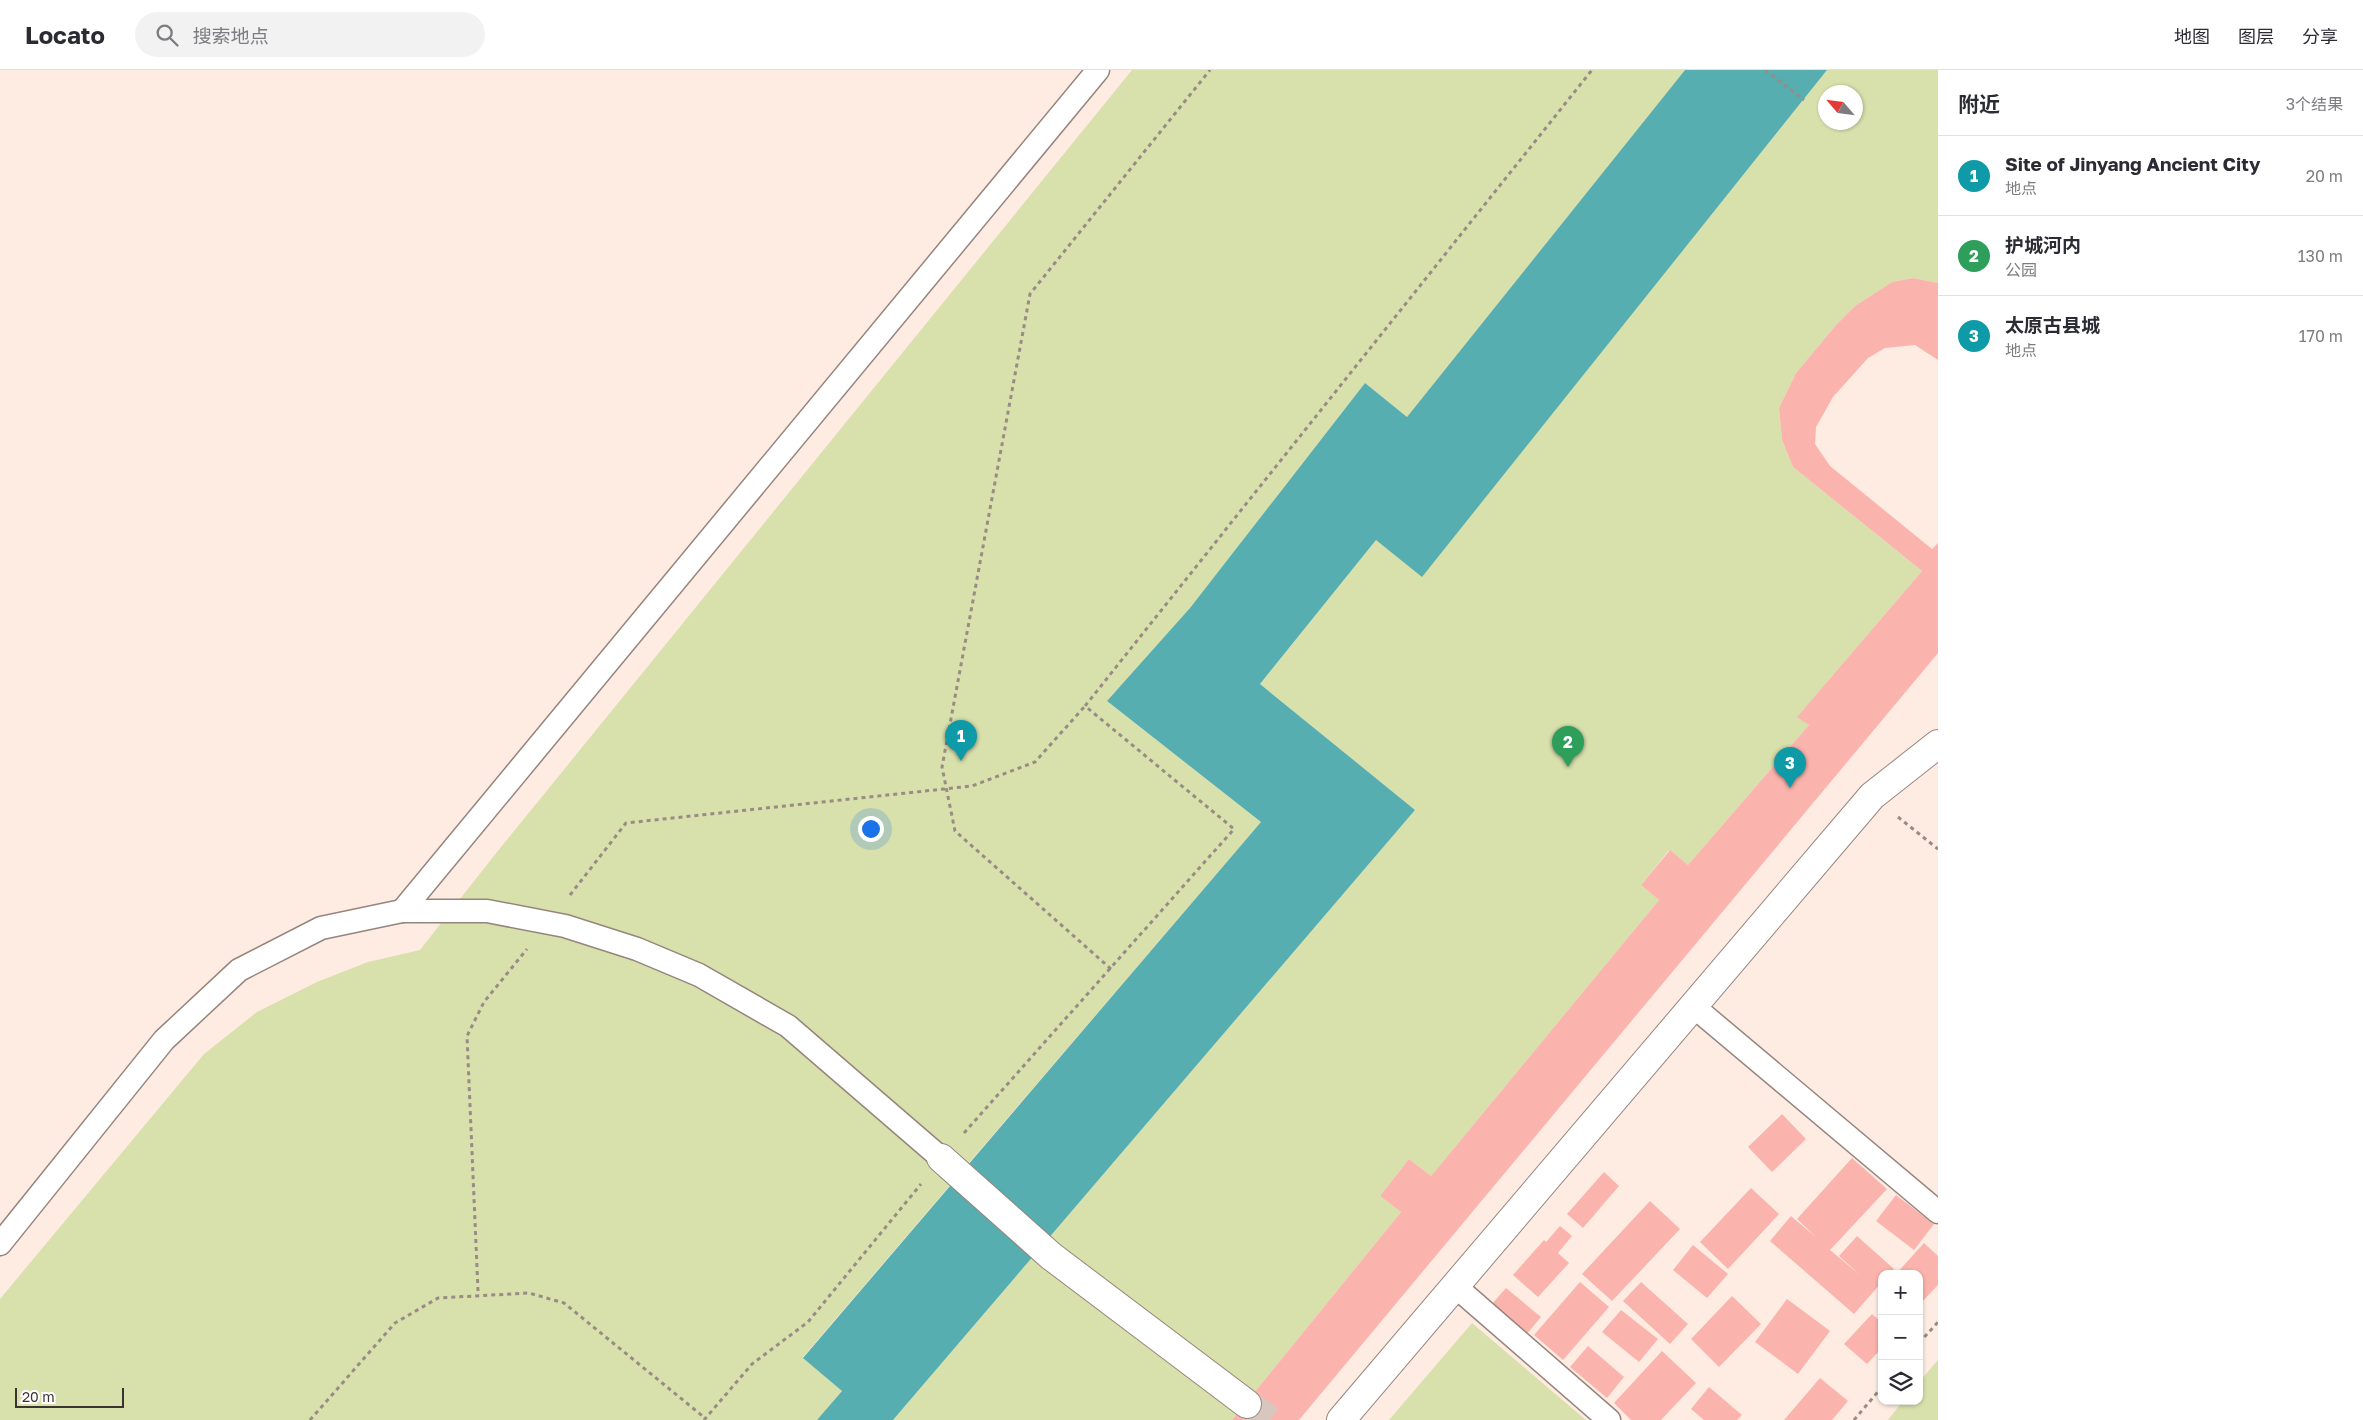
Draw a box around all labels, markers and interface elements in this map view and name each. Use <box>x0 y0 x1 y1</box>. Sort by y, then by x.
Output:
search box <box>135 12 485 57</box>
text: Locato <box>25 20 105 49</box>
icon: search <box>153 21 181 49</box>
text: 搜索地点 <box>193 24 269 47</box>
text: 地图 <box>2174 25 2210 47</box>
text: 图层 <box>2238 25 2274 47</box>
text: 分享 <box>2302 25 2338 47</box>
north arrow <box>1818 85 1863 130</box>
text: 附近 <box>1958 91 2000 117</box>
text: 3个结果 <box>2286 94 2343 114</box>
text: Site of Jinyang Ancient City <box>2005 152 2260 175</box>
text: 1 <box>1970 166 1978 186</box>
text: 20 m <box>2306 166 2343 186</box>
text: 地点 <box>2005 178 2037 198</box>
text: 护城河内 <box>2005 233 2081 256</box>
text: 2 <box>1969 246 1979 266</box>
text: 130 m <box>2298 246 2343 266</box>
text: 公园 <box>2005 260 2037 280</box>
text: 太原古县城 <box>2005 313 2100 336</box>
text: 3 <box>1969 326 1979 346</box>
text: 170 m <box>2299 326 2343 346</box>
text: 地点 <box>2005 340 2037 360</box>
pin: 1 <box>945 720 977 761</box>
pin: 2 <box>1552 726 1584 767</box>
pin: 3 <box>1774 747 1806 788</box>
your location <box>858 816 884 842</box>
map controls <box>1878 1270 1923 1405</box>
button: + <box>1878 1270 1923 1315</box>
button: − <box>1878 1315 1923 1360</box>
button: layers <box>1878 1360 1923 1405</box>
scale bar <box>15 1385 124 1408</box>
text: 20 m <box>22 1388 55 1405</box>

